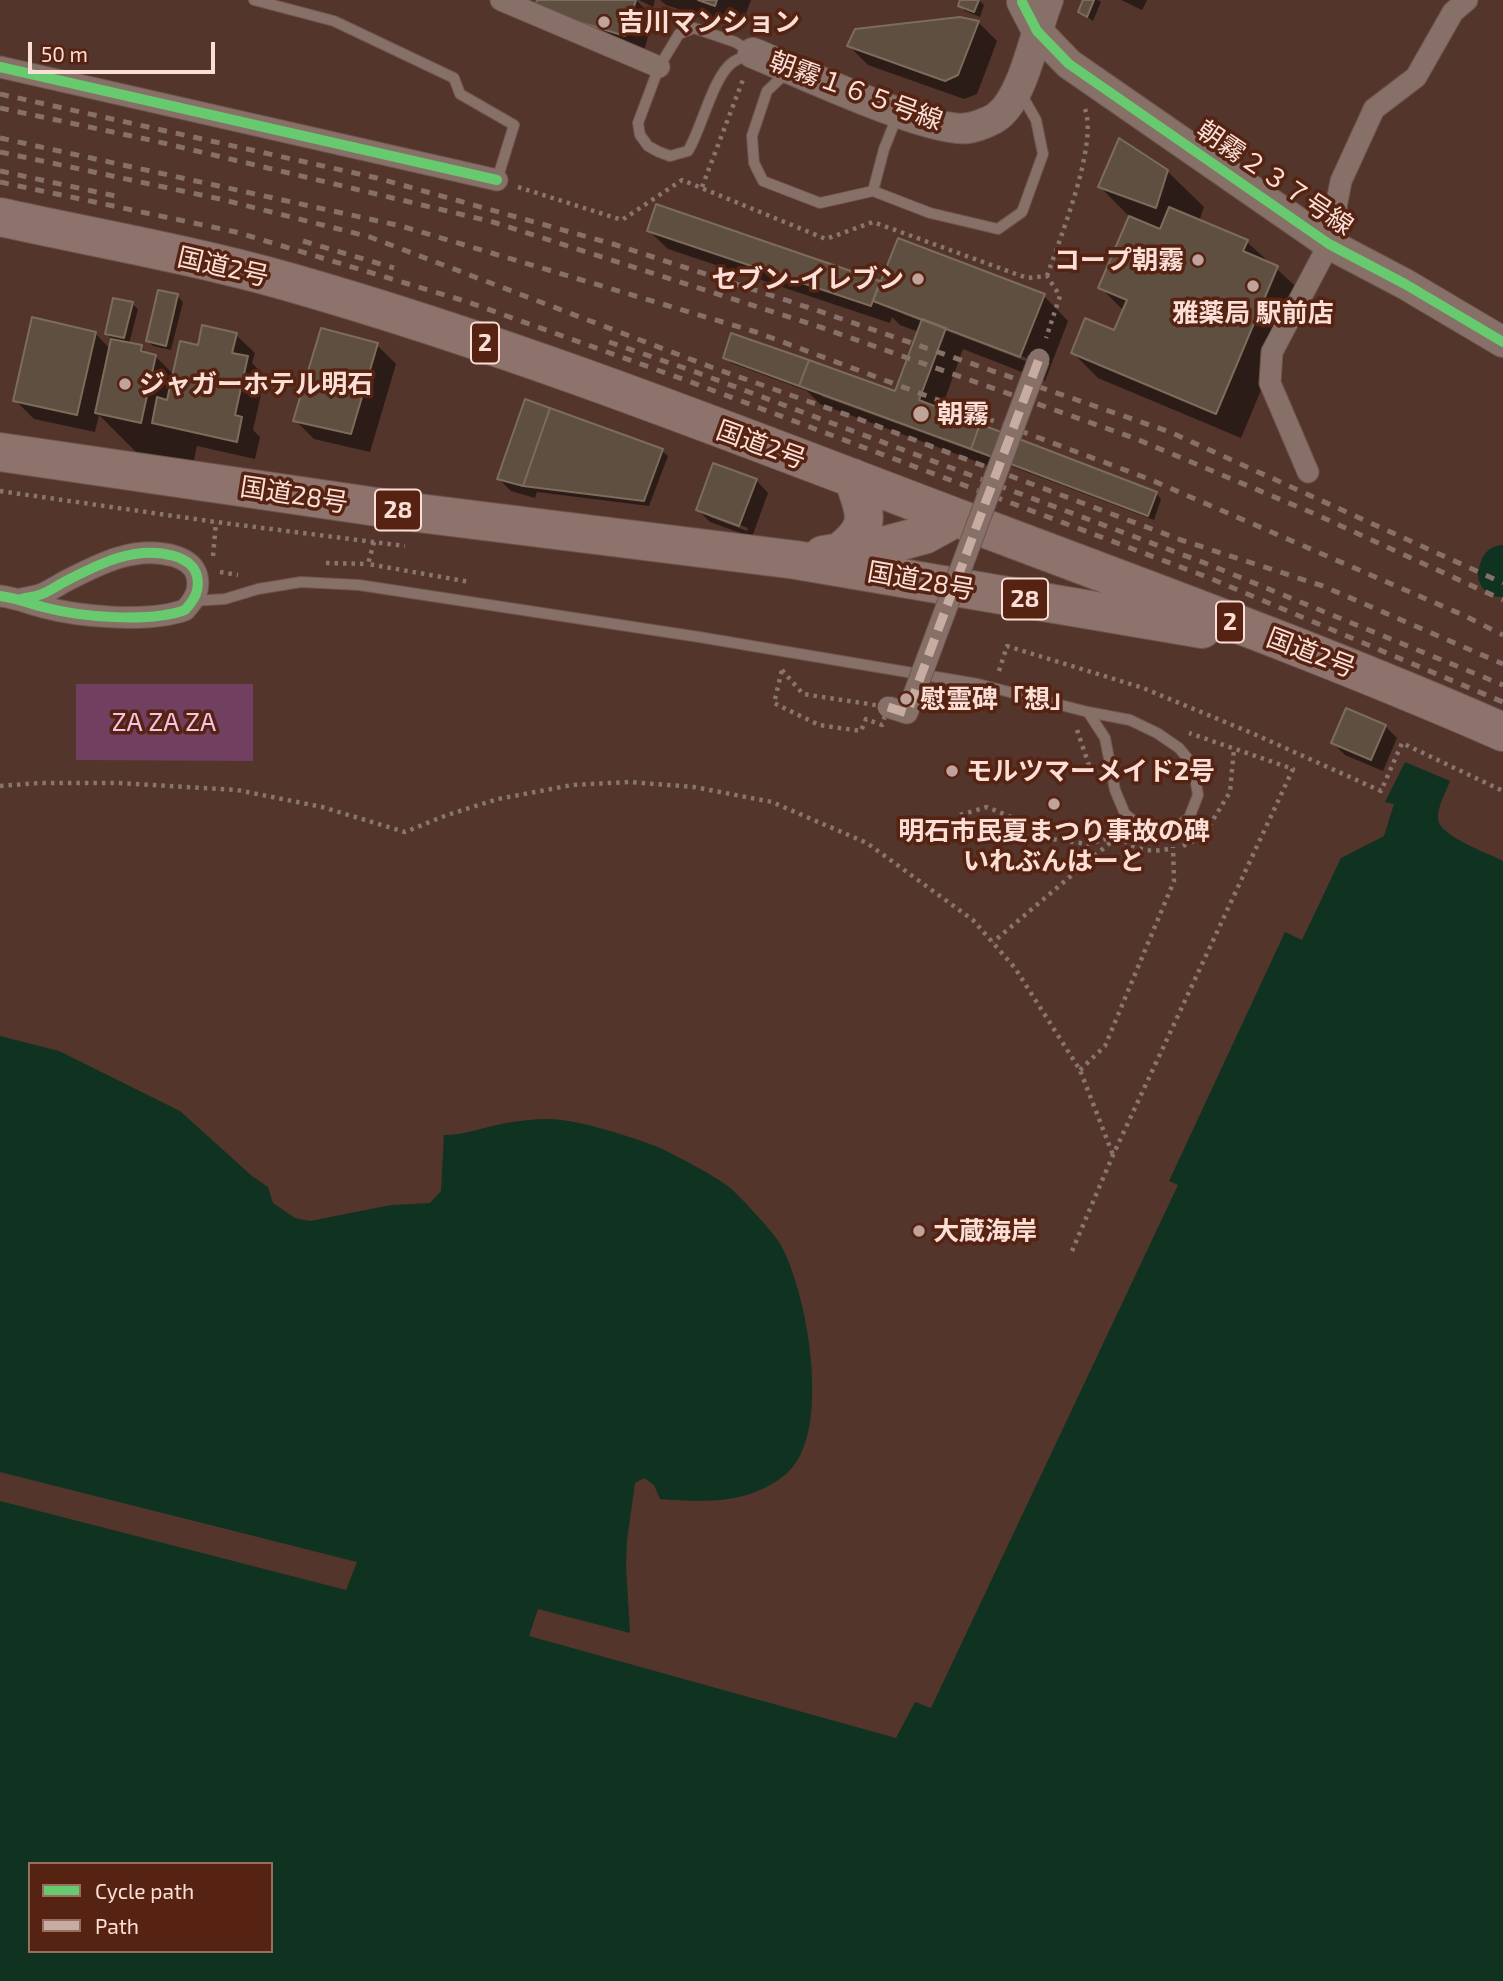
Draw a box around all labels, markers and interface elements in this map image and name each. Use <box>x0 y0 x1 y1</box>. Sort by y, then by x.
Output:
place label: 吉川マンション <box>618 6 800 38</box>
marker: 吉川マンション <box>596 14 612 30</box>
scale bar <box>32 28 219 72</box>
text: 50 m <box>41 41 88 66</box>
street label: 朝霧１６５号線 <box>765 45 947 137</box>
street label: 朝霧２３７号線 <box>1191 114 1359 242</box>
street label: 国道2号 <box>174 241 272 293</box>
place label: コープ朝霧 <box>1054 244 1184 276</box>
marker: コープ朝霧 <box>1190 252 1206 268</box>
place label: セブン-イレブン <box>711 263 904 295</box>
marker: セブン-イレブン <box>910 271 926 287</box>
marker: 雅薬局 駅前店 <box>1245 278 1261 294</box>
place label: 雅薬局 駅前店 <box>1172 297 1334 329</box>
road number: 2 <box>471 322 499 364</box>
place label: ジャガーホテル明石 <box>139 368 373 400</box>
marker: ジャガーホテル明石 <box>117 376 133 392</box>
place label: 朝霧 <box>937 398 989 430</box>
marker: 朝霧 <box>911 404 931 424</box>
street label: 国道2号 <box>712 415 810 475</box>
street label: 国道28号 <box>238 471 350 519</box>
road number: 28 <box>375 490 421 530</box>
street label: 国道28号 <box>865 556 977 606</box>
road number: 28 <box>1002 578 1048 620</box>
road number: 2 <box>1216 602 1244 642</box>
street label: 国道2号 <box>1262 622 1360 684</box>
place label: 慰霊碑「想」 <box>920 683 1076 715</box>
marker: 慰霊碑「想」 <box>898 691 914 707</box>
park label: ZA ZA ZA <box>112 706 216 738</box>
place label: モルツマーメイド2号 <box>966 755 1215 787</box>
marker: モルツマーメイド2号 <box>944 763 960 779</box>
marker: 明石市民夏まつり事故の碑 いれぶんはーと <box>1046 796 1062 812</box>
place label: 明石市民夏まつり事故の碑 いれぶんはーと <box>898 815 1210 876</box>
place label: 大蔵海岸 <box>933 1215 1037 1247</box>
marker: 大蔵海岸 <box>911 1223 927 1239</box>
legend <box>28 1862 273 1953</box>
text: Cycle path <box>95 1878 194 1903</box>
text: Path <box>95 1913 139 1938</box>

